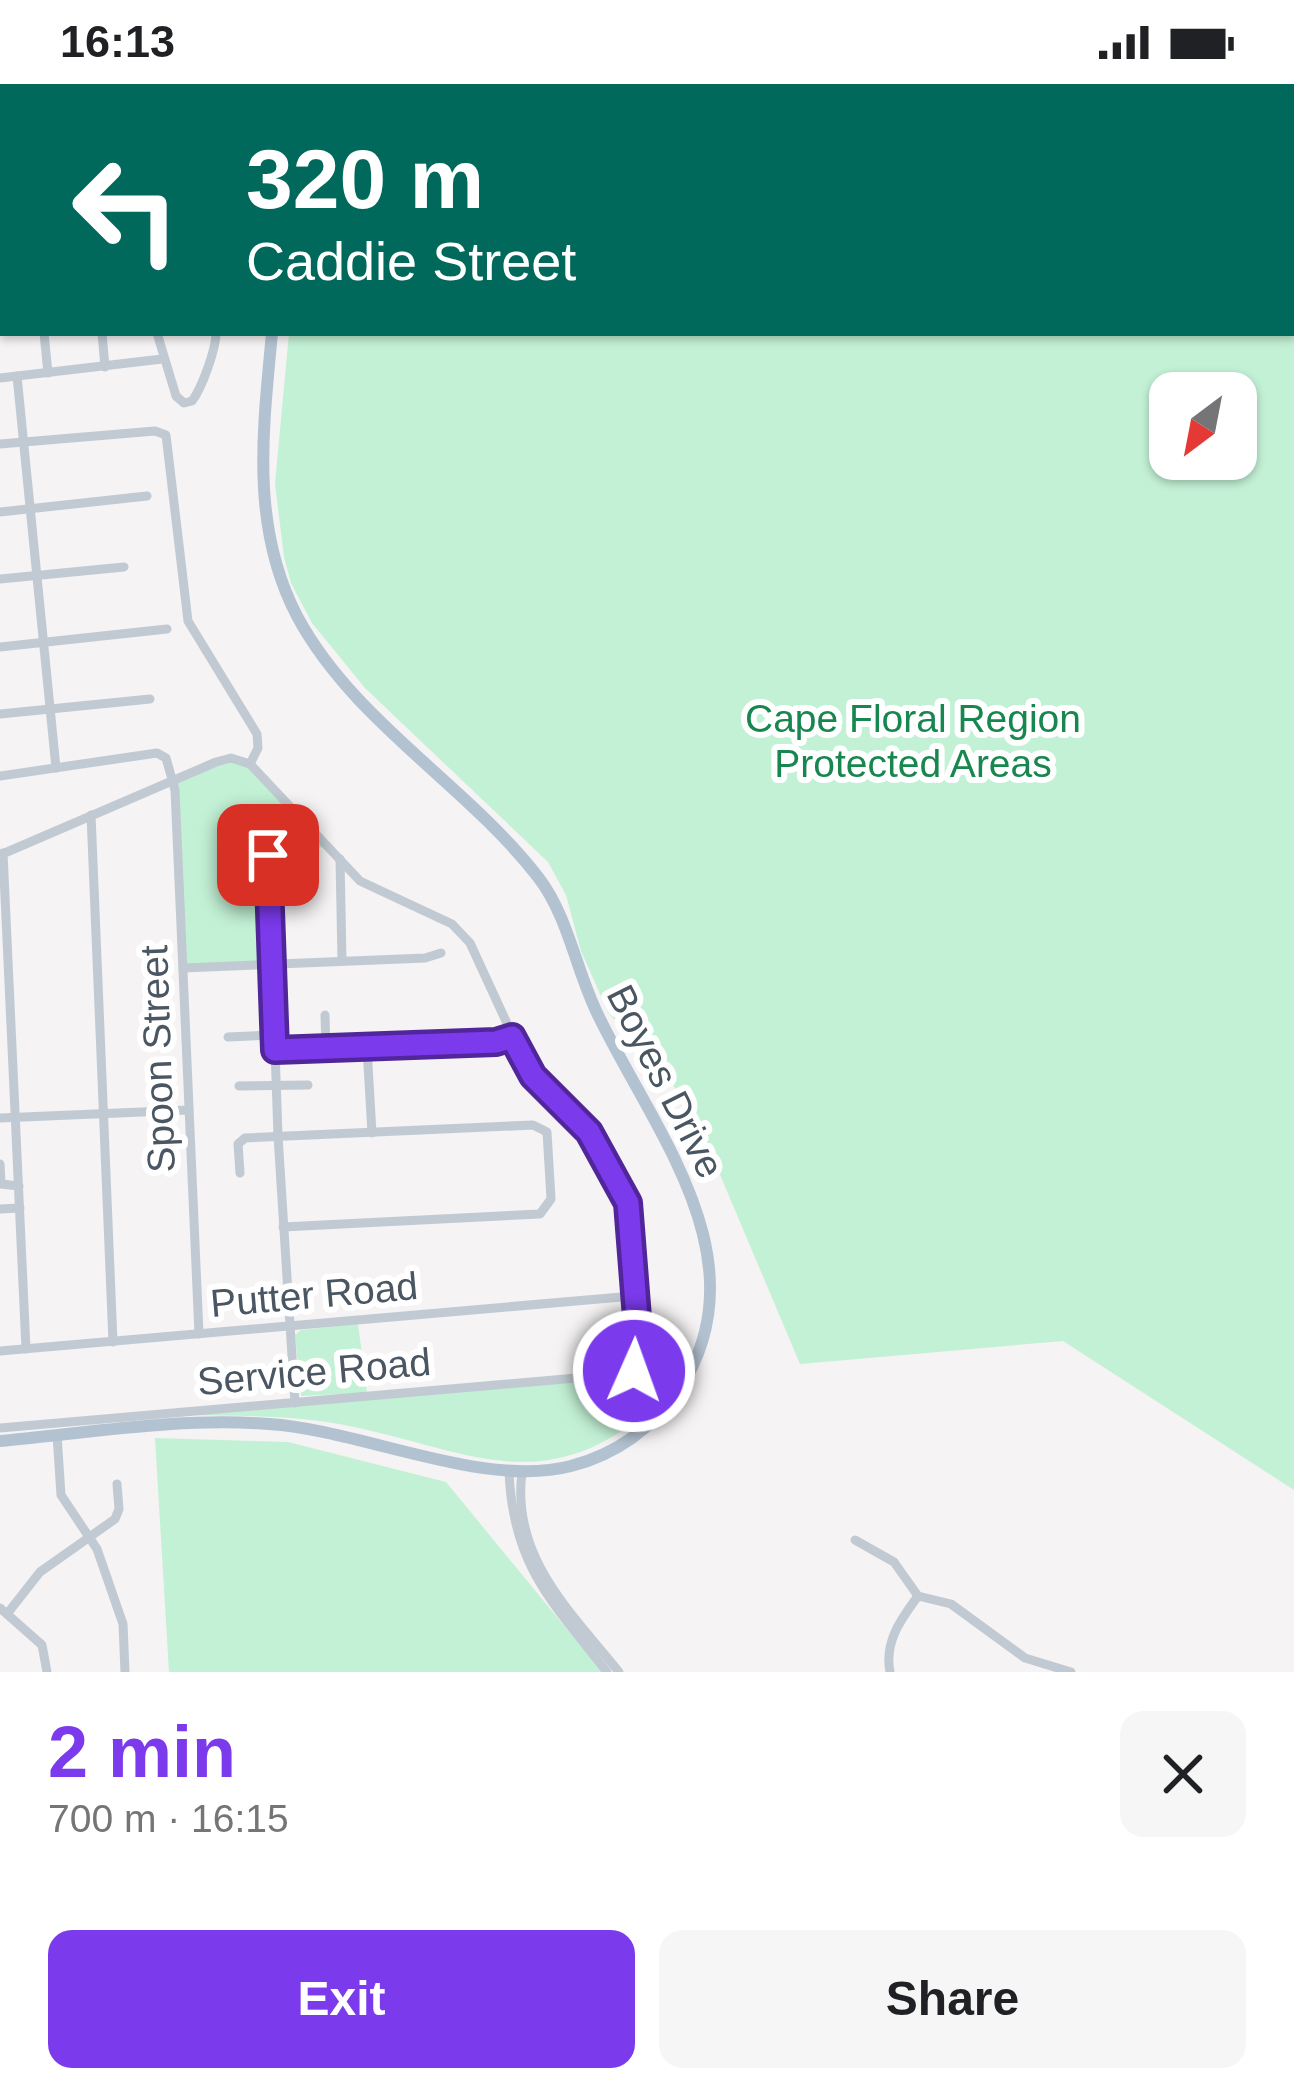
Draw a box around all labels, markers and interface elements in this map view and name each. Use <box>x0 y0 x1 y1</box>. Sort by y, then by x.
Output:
text: 16:13 <box>60 16 175 67</box>
icon: left <box>48 132 204 288</box>
text: 320 m <box>246 132 484 226</box>
text: Caddie Street <box>246 231 576 291</box>
north arrow <box>1149 372 1257 480</box>
map controls <box>1149 372 1257 480</box>
park label: Cape Floral Region Protected Areas <box>745 697 1081 785</box>
pin <box>217 804 319 906</box>
icon: arrive <box>235 822 301 888</box>
street label: Spoon Street <box>132 944 183 1173</box>
street label: Boyes Drive <box>599 978 732 1185</box>
street label: Putter Road <box>209 1264 420 1325</box>
position arrow <box>571 1308 697 1434</box>
street label: Service Road <box>196 1340 433 1403</box>
button: close <box>1120 1711 1246 1837</box>
text: 2 min <box>48 1712 236 1792</box>
text: 700 m · 16:15 <box>48 1797 289 1840</box>
button: Exit <box>48 1930 635 2068</box>
button: Share <box>659 1930 1246 2068</box>

